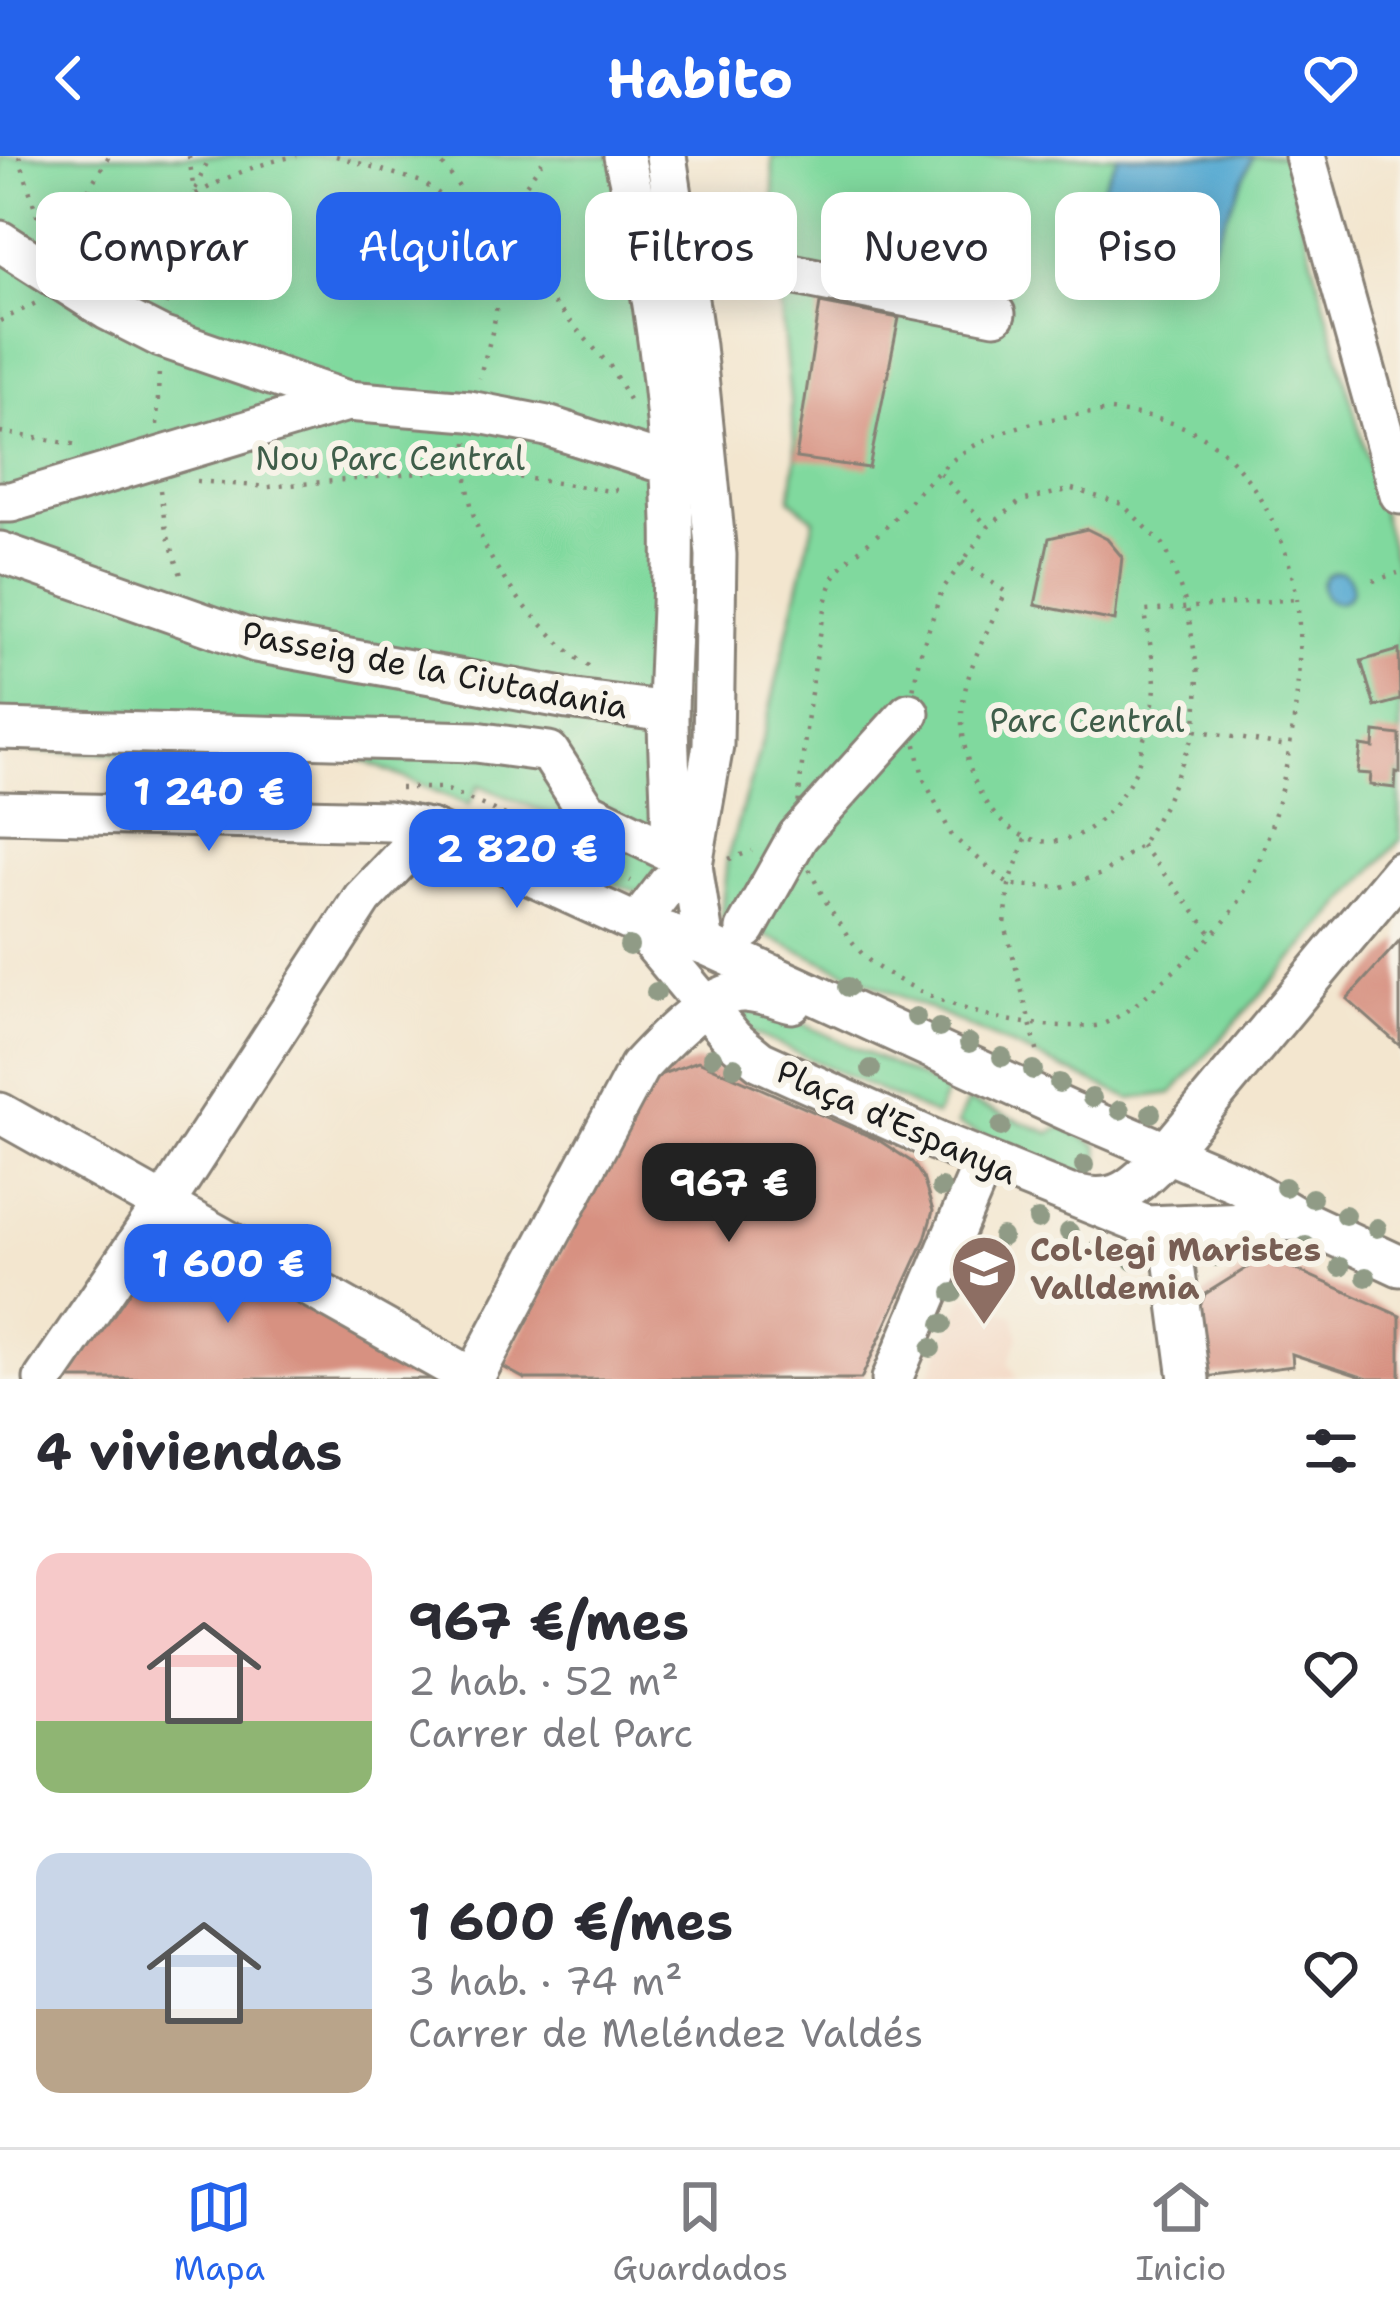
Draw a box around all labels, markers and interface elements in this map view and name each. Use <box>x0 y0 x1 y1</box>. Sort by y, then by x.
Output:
text: Habito <box>607 42 793 114</box>
icon: back <box>36 45 102 111</box>
icon: heart <box>1298 45 1364 111</box>
chip: Comprar <box>36 192 292 300</box>
chip: Alquilar <box>316 192 561 300</box>
chip: Filtros <box>585 192 797 300</box>
chip: Nuevo <box>821 192 1031 300</box>
chip: Piso <box>1055 192 1220 300</box>
park label: Nou Parc Central <box>255 436 525 481</box>
street label: Passeig de la Ciutadania <box>238 610 632 730</box>
park label: Parc Central <box>990 698 1184 743</box>
pin: 1 240 € <box>98 752 320 854</box>
text: 1 240 € <box>133 765 285 817</box>
pin: 2 820 € <box>406 809 628 911</box>
text: 2 820 € <box>436 822 598 874</box>
street label: Plaça d'Espanya <box>770 1049 1024 1195</box>
pin: 967 € <box>645 1143 813 1245</box>
text: 967 € <box>669 1156 789 1208</box>
pin: 1 600 € <box>117 1224 339 1326</box>
place label: Col·legi Maristes Valldemia <box>1030 1227 1321 1310</box>
school or university icon: Col·legi Maristes Valldemia <box>949 1233 1019 1327</box>
text: 1 600 € <box>151 1237 305 1289</box>
text: 4 viviendas <box>36 1417 342 1485</box>
icon: filters <box>1298 1418 1364 1484</box>
text: 967 €/mes <box>408 1587 689 1655</box>
icon: home <box>132 1601 276 1745</box>
icon: heart <box>1298 1640 1364 1706</box>
text: 2 hab. · 52 m² <box>408 1655 679 1707</box>
text: Carrer del Parc <box>408 1707 693 1759</box>
text: 1 600 €/mes <box>408 1887 733 1955</box>
icon: home <box>132 1901 276 2045</box>
icon: heart <box>1298 1940 1364 2006</box>
text: 3 hab. · 74 m² <box>408 1955 683 2007</box>
text: Carrer de Meléndez Valdés <box>408 2007 923 2059</box>
tab: Mapa <box>174 2174 265 2291</box>
tab: Guardados <box>613 2174 788 2291</box>
tab: Inicio <box>1136 2174 1226 2291</box>

